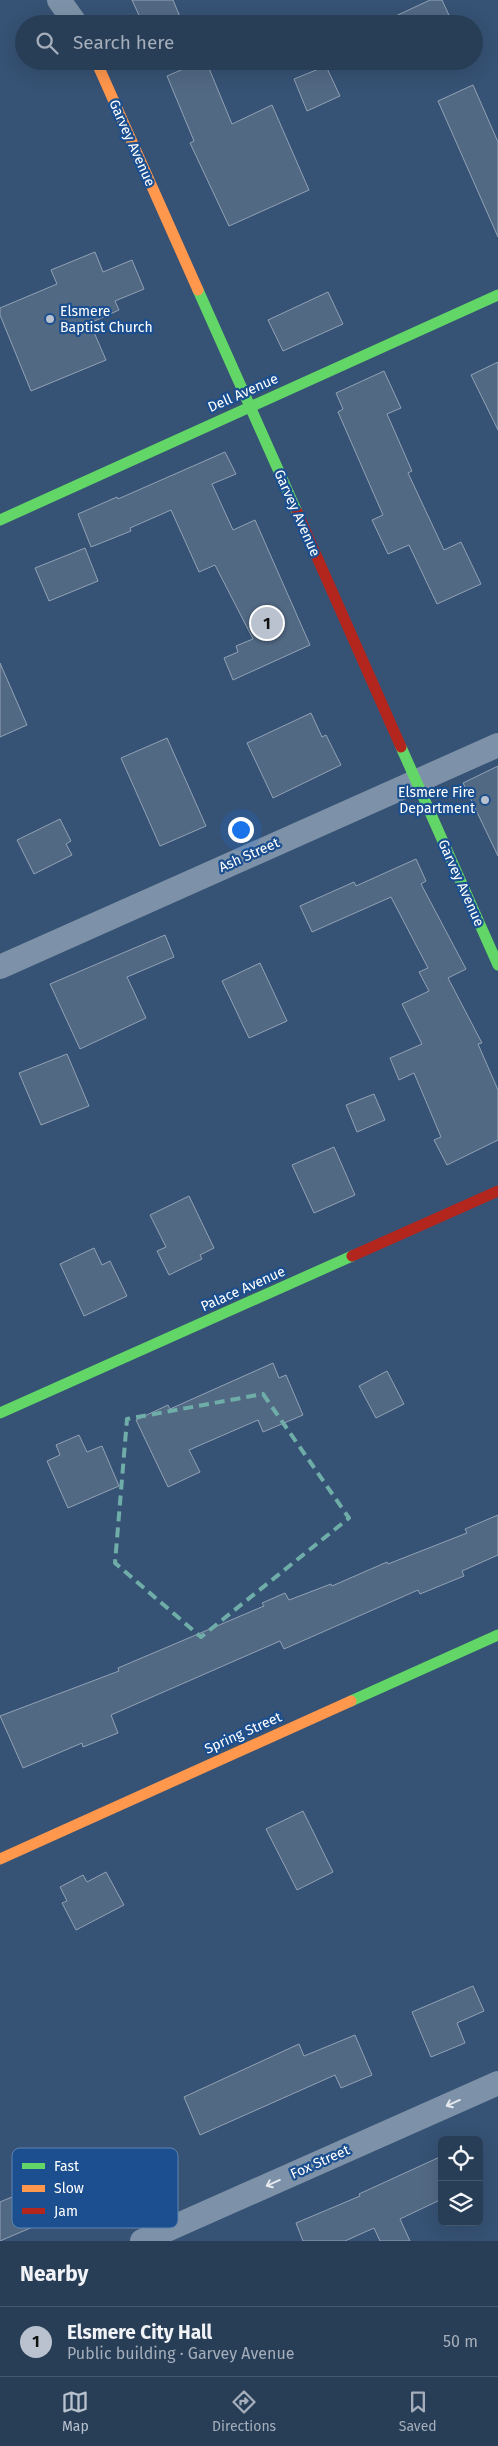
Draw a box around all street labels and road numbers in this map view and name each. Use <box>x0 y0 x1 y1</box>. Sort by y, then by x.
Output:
street label: Garvey Avenue <box>105 97 159 189</box>
street label: Dell Avenue <box>205 370 281 416</box>
street label: Garvey Avenue <box>270 467 324 559</box>
street label: Ash Street <box>216 834 283 876</box>
street label: Garvey Avenue <box>434 837 488 929</box>
street label: Palace Avenue <box>198 1263 288 1315</box>
street label: Spring Street <box>202 1708 285 1758</box>
street label: Fox Street <box>288 2141 353 2183</box>

